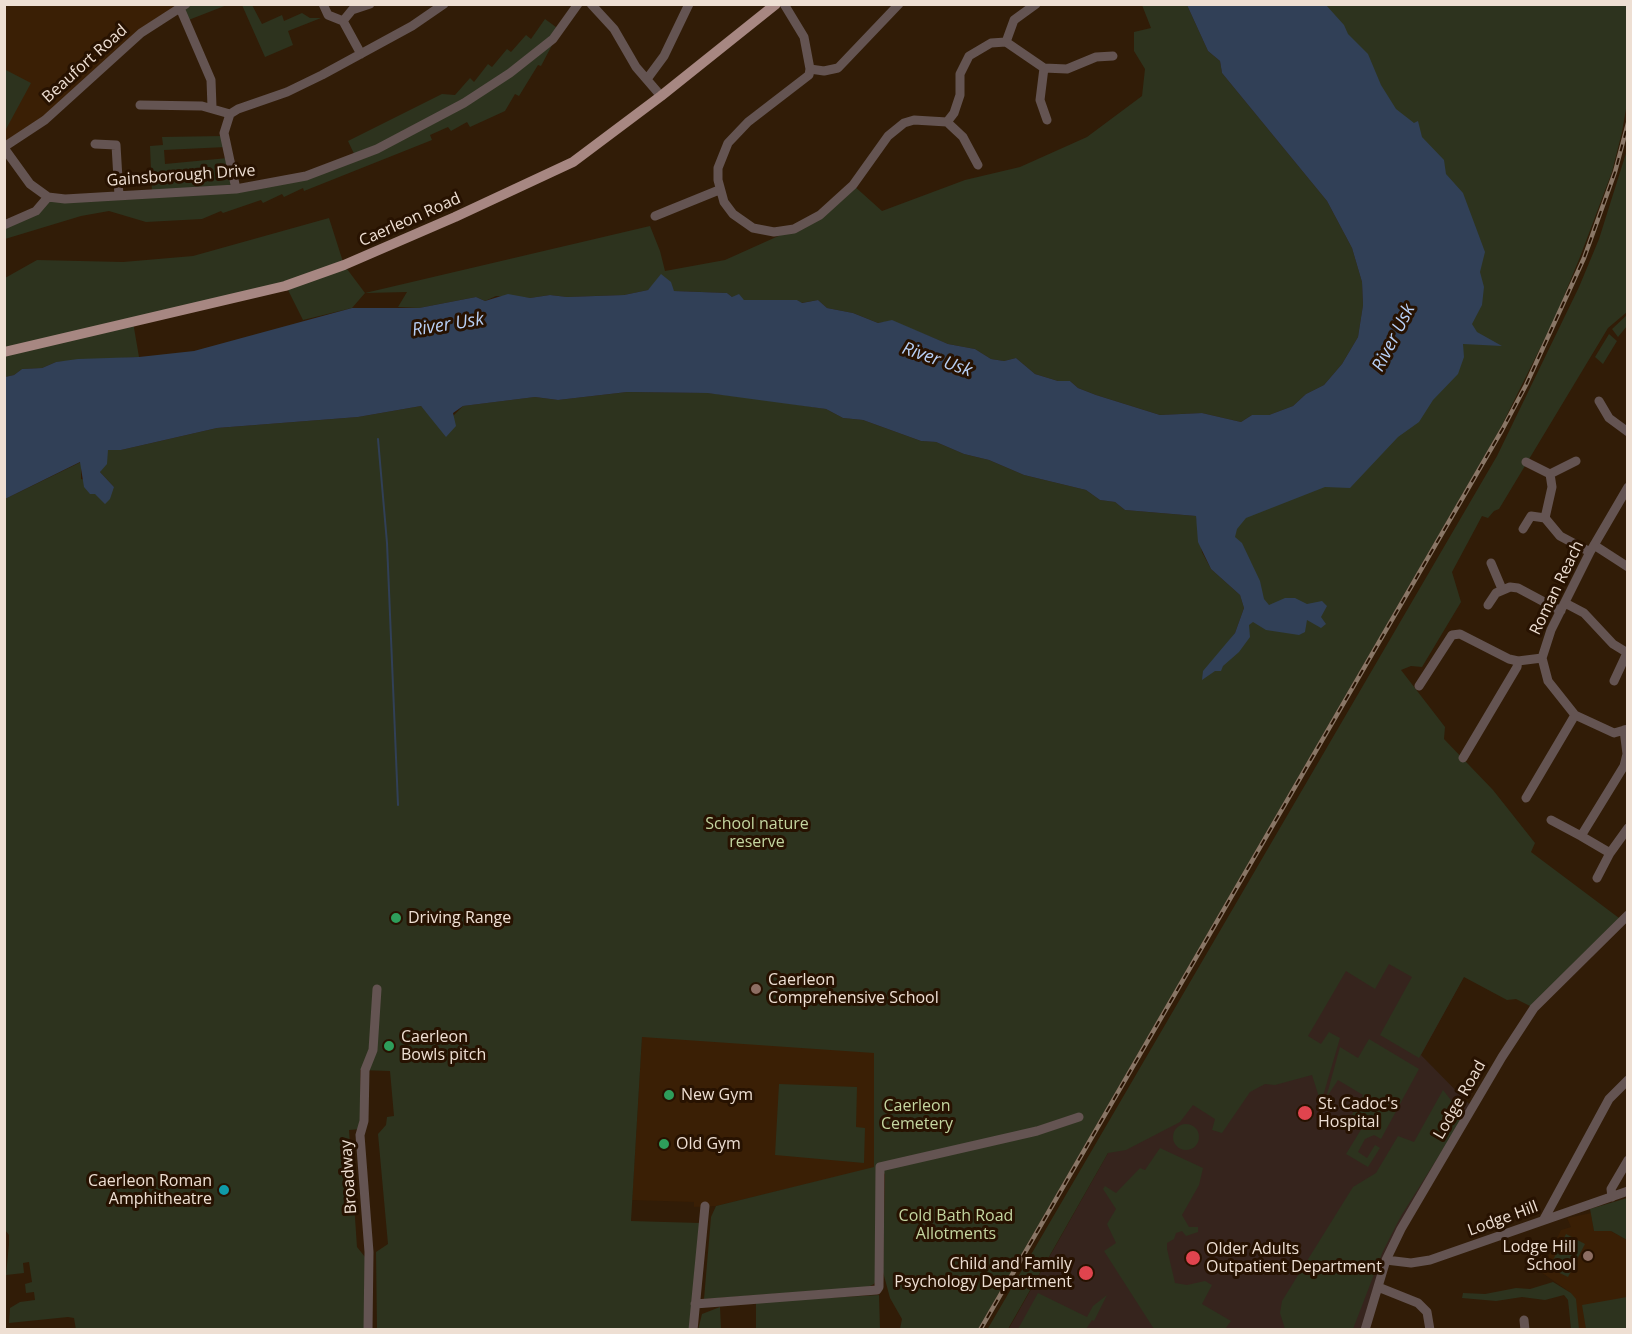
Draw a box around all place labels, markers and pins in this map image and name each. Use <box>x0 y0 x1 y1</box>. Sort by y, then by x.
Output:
place label: Driving Range <box>408 908 511 928</box>
marker: Driving Range <box>389 911 403 925</box>
place label: Caerleon Comprehensive School <box>768 970 939 1008</box>
marker: Caerleon Comprehensive School <box>749 982 763 996</box>
place label: Caerleon Bowls pitch <box>401 1027 486 1065</box>
marker: Caerleon Bowls pitch <box>382 1039 396 1053</box>
place label: New Gym <box>681 1085 753 1105</box>
marker: New Gym <box>662 1088 676 1102</box>
place label: St. Cadoc's Hospital <box>1318 1094 1398 1132</box>
marker: St. Cadoc's Hospital <box>1296 1104 1314 1122</box>
place label: Old Gym <box>676 1134 741 1154</box>
marker: Old Gym <box>657 1137 671 1151</box>
place label: Caerleon Roman Amphitheatre <box>88 1171 212 1209</box>
marker: Caerleon Roman Amphitheatre <box>217 1183 231 1197</box>
place label: Lodge Hill School <box>1502 1237 1576 1275</box>
place label: Older Adults Outpatient Department <box>1206 1239 1382 1277</box>
marker: Older Adults Outpatient Department <box>1184 1249 1202 1267</box>
marker: Lodge Hill School <box>1581 1249 1595 1263</box>
place label: Child and Family Psychology Department <box>894 1254 1072 1292</box>
marker: Child and Family Psychology Department <box>1077 1264 1095 1282</box>

